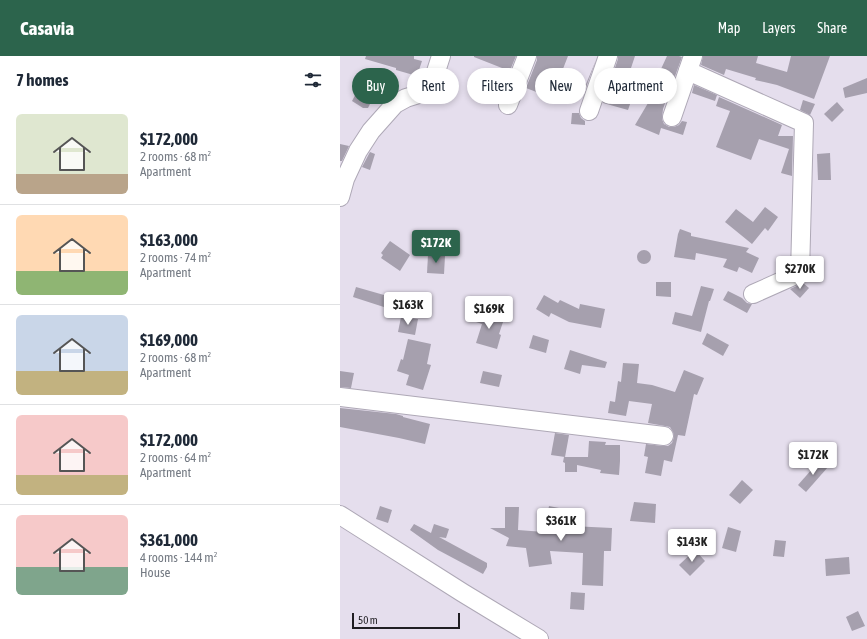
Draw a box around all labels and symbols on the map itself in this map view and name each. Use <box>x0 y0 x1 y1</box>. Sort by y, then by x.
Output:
pin: $172K <box>408 230 464 264</box>
pin: $270K <box>772 256 828 290</box>
pin: $163K <box>380 292 436 326</box>
pin: $169K <box>461 296 517 330</box>
pin: $172K <box>785 442 841 476</box>
pin: $361K <box>533 508 589 542</box>
pin: $143K <box>664 529 720 563</box>
scale bar <box>352 611 460 630</box>

